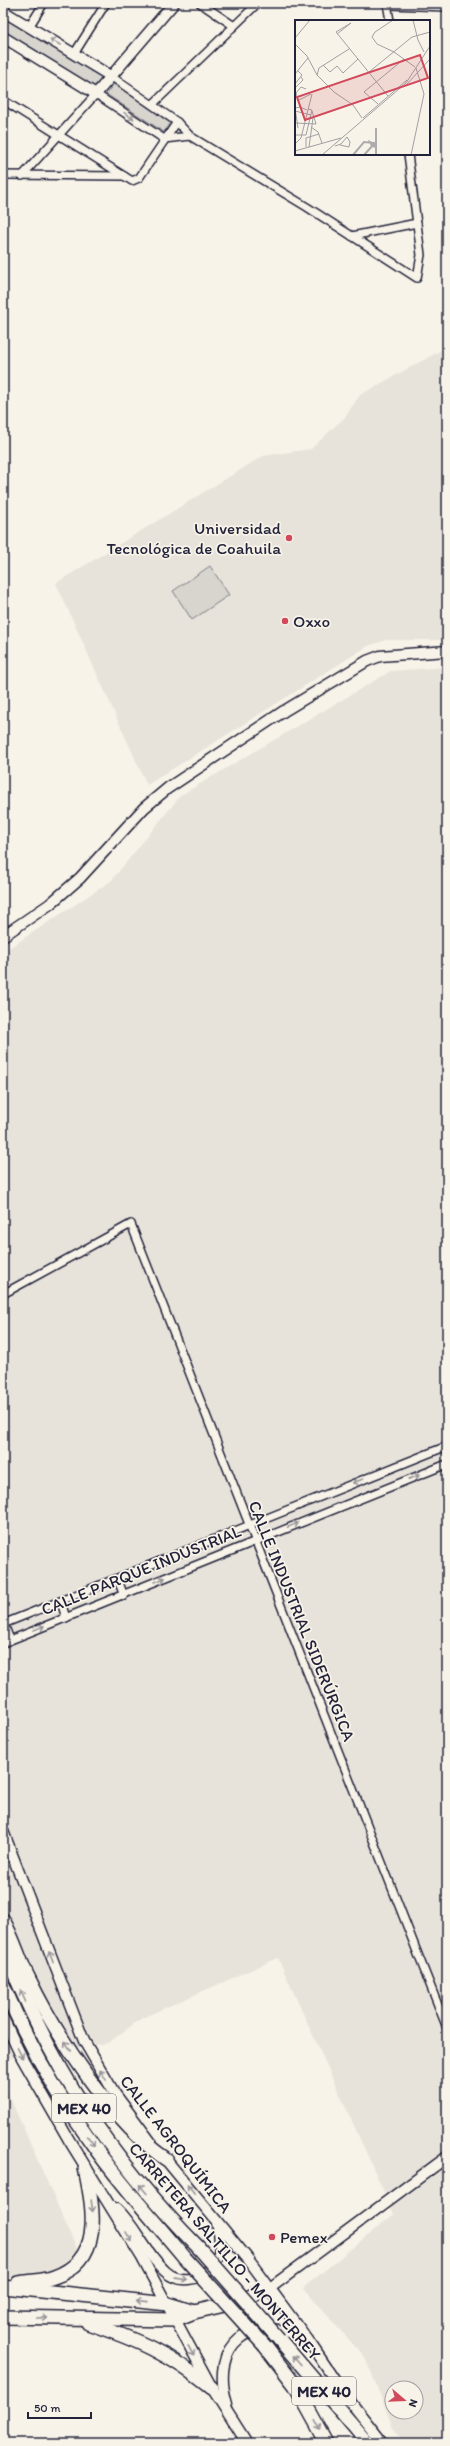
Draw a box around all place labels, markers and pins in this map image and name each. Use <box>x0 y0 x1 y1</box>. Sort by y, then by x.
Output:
place label: Universidad Tecnológica de Coahuila <box>106 518 282 558</box>
marker: Universidad Tecnológica de Coahuila <box>284 533 294 543</box>
place label: Oxxo <box>293 611 330 631</box>
marker: Oxxo <box>280 616 290 626</box>
place label: Pemex <box>280 2227 328 2247</box>
marker: Pemex <box>267 2232 277 2242</box>

